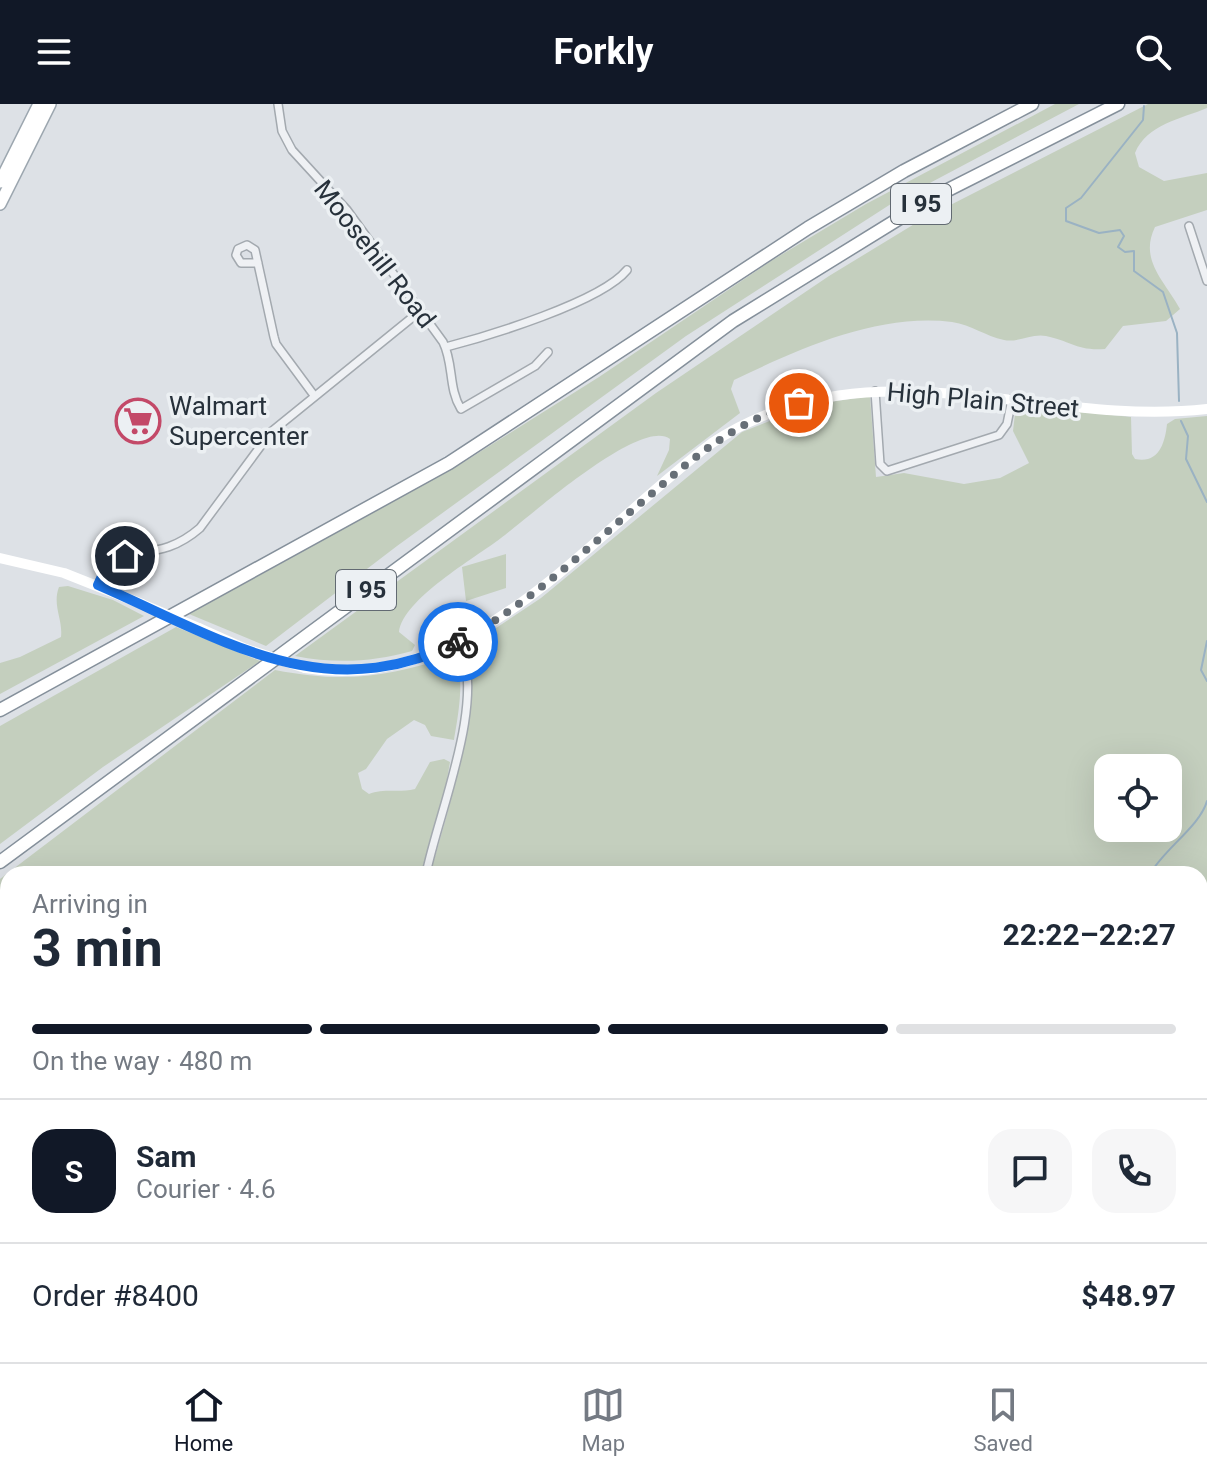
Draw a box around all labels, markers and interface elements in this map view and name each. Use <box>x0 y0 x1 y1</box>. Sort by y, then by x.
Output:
icon: menu <box>32 30 76 74</box>
icon: search <box>1131 30 1175 74</box>
text: Forkly <box>554 31 653 73</box>
street label: Moosehill Road <box>308 174 442 334</box>
road number: I 95 <box>891 184 951 224</box>
pin <box>765 369 833 437</box>
street label: High Plain Street <box>886 377 1080 423</box>
icon: bag <box>777 381 821 425</box>
place label: Walmart Supercenter <box>169 391 309 451</box>
supermarket icon: Walmart Supercenter <box>114 397 162 445</box>
pin <box>91 522 159 590</box>
icon: home <box>103 534 147 578</box>
road number: I 95 <box>336 570 396 610</box>
courier <box>418 602 498 682</box>
icon: bike <box>436 620 480 664</box>
map controls <box>1094 754 1182 842</box>
button: locate <box>1094 754 1182 842</box>
text: Arriving in <box>32 889 148 919</box>
text: 22:22–22:27 <box>1002 917 1176 952</box>
text: 3 min <box>32 918 163 979</box>
text: On the way · 480 m <box>32 1046 252 1076</box>
button: chat <box>988 1129 1072 1213</box>
button: phone <box>1092 1129 1176 1213</box>
text: Sam <box>136 1139 197 1174</box>
text: S <box>65 1154 83 1189</box>
text: Courier · 4.6 <box>136 1174 276 1204</box>
text: Order #8400 <box>32 1278 199 1313</box>
text: $48.97 <box>1081 1278 1176 1313</box>
tab: Home <box>174 1383 233 1456</box>
tab: Map <box>581 1383 625 1456</box>
tab: Saved <box>973 1383 1033 1456</box>

